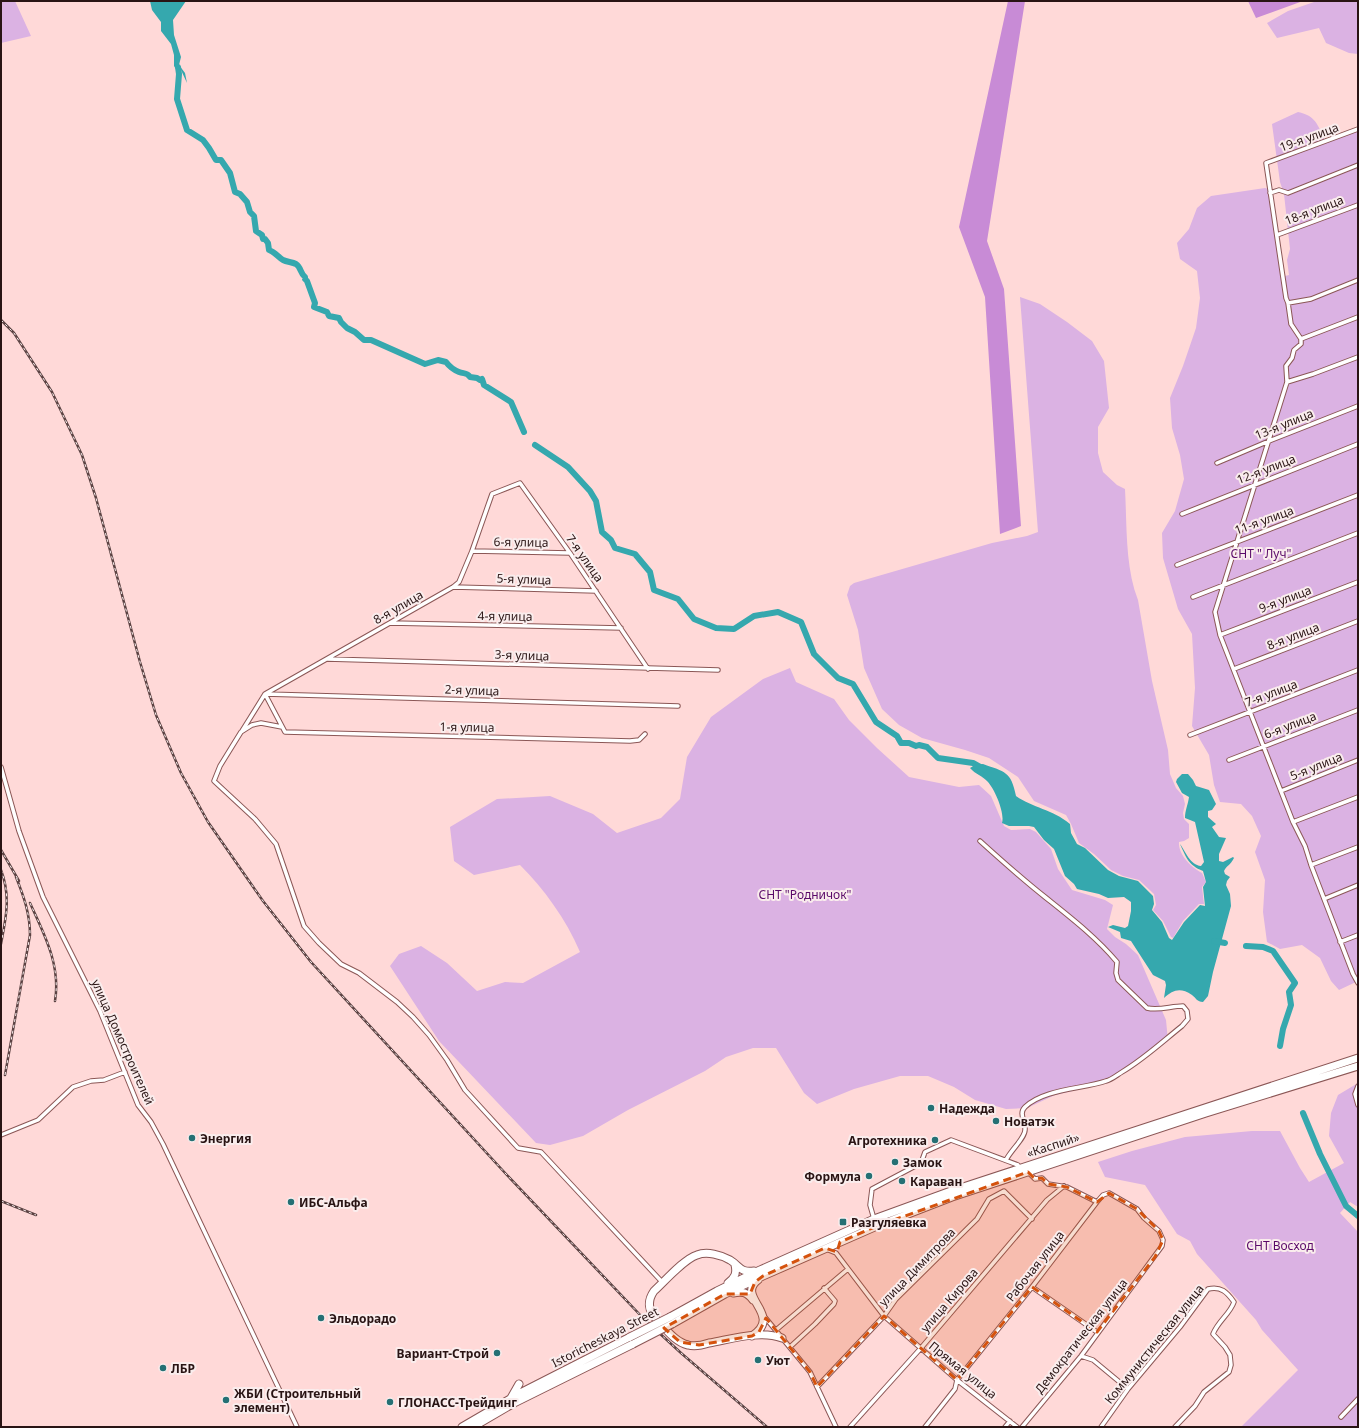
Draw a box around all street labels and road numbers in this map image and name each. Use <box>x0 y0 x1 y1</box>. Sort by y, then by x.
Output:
street label: 19-я улица <box>1277 118 1341 156</box>
street label: 18-я улица <box>1282 191 1346 229</box>
street label: 13-я улица <box>1252 405 1316 443</box>
street label: 12-я улица <box>1234 450 1298 488</box>
street label: 11-я улица <box>1232 501 1296 539</box>
street label: 7-я улица <box>562 531 608 585</box>
street label: 6-я улица <box>493 533 549 551</box>
street label: 5-я улица <box>496 570 552 588</box>
street label: 9-я улица <box>1256 581 1314 617</box>
street label: 8-я улица <box>370 586 426 628</box>
street label: 4-я улица <box>477 607 533 625</box>
street label: 8-я улица <box>1264 618 1322 654</box>
street label: 3-я улица <box>494 646 550 664</box>
street label: 7-я улица <box>1242 675 1300 711</box>
street label: 2-я улица <box>444 681 500 699</box>
street label: 6-я улица <box>1261 707 1319 743</box>
street label: 1-я улица <box>439 718 495 736</box>
street label: 5-я улица <box>1287 748 1345 784</box>
street label: улица Домостроителей <box>88 976 158 1108</box>
street label: «Каспий» <box>1025 1129 1081 1161</box>
street label: улица Димитрова <box>875 1224 959 1310</box>
street label: Рабочая улица <box>1002 1227 1068 1305</box>
street label: улица Кирова <box>916 1264 982 1336</box>
street label: Демократическая улица <box>1031 1275 1131 1397</box>
street label: Коммунистическая улица <box>1100 1281 1208 1407</box>
street label: Istoricheskaya Street <box>549 1302 662 1371</box>
street label: Прямая улица <box>925 1337 1001 1403</box>

